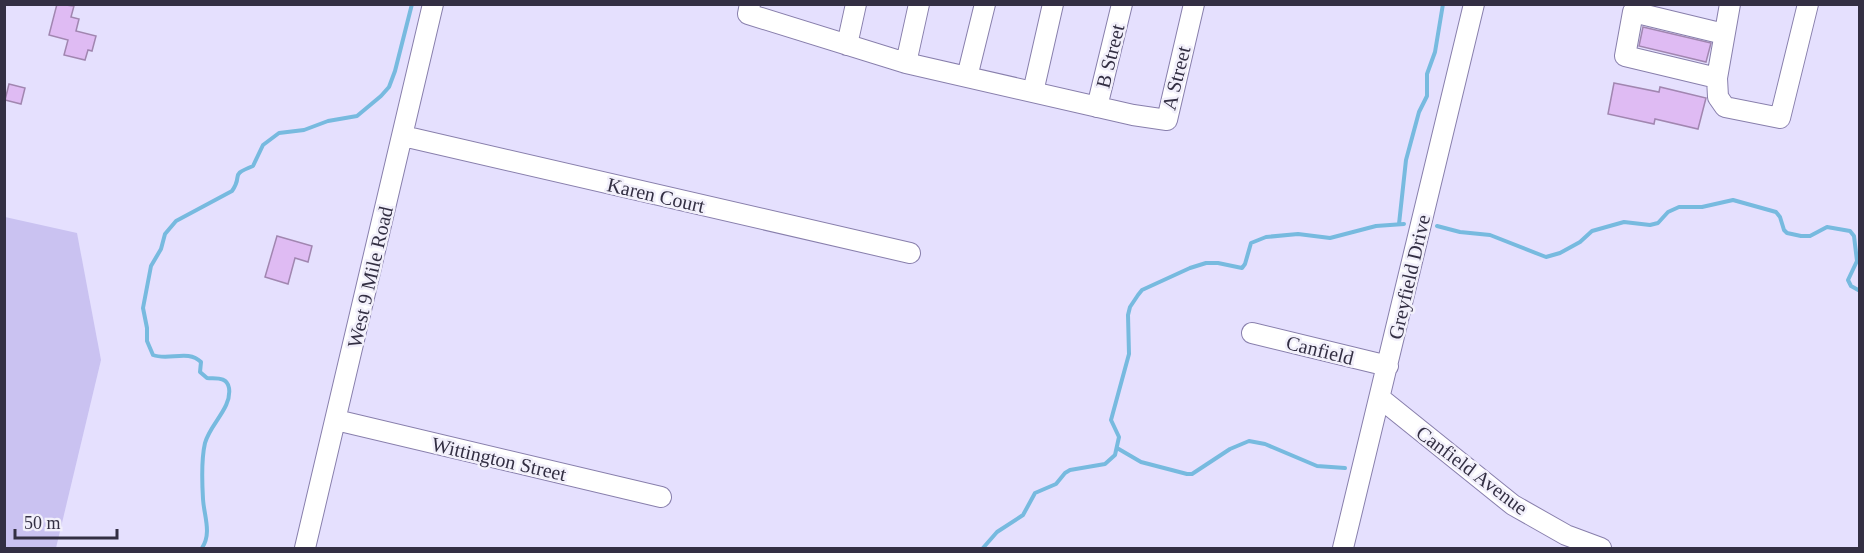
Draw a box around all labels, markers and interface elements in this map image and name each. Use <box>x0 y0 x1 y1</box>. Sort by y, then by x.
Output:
street label: B Street <box>1091 21 1129 90</box>
street label: A Street <box>1157 43 1195 112</box>
street label: Karen Court <box>605 173 707 217</box>
street label: West 9 Mile Road <box>343 204 397 350</box>
street label: Greyfield Drive <box>1384 212 1435 342</box>
street label: Canfield <box>1284 331 1356 369</box>
street label: Canfield Avenue <box>1412 421 1532 519</box>
street label: Wittington Street <box>429 433 569 486</box>
scale bar <box>15 502 117 540</box>
text: 50 m <box>24 513 61 533</box>

